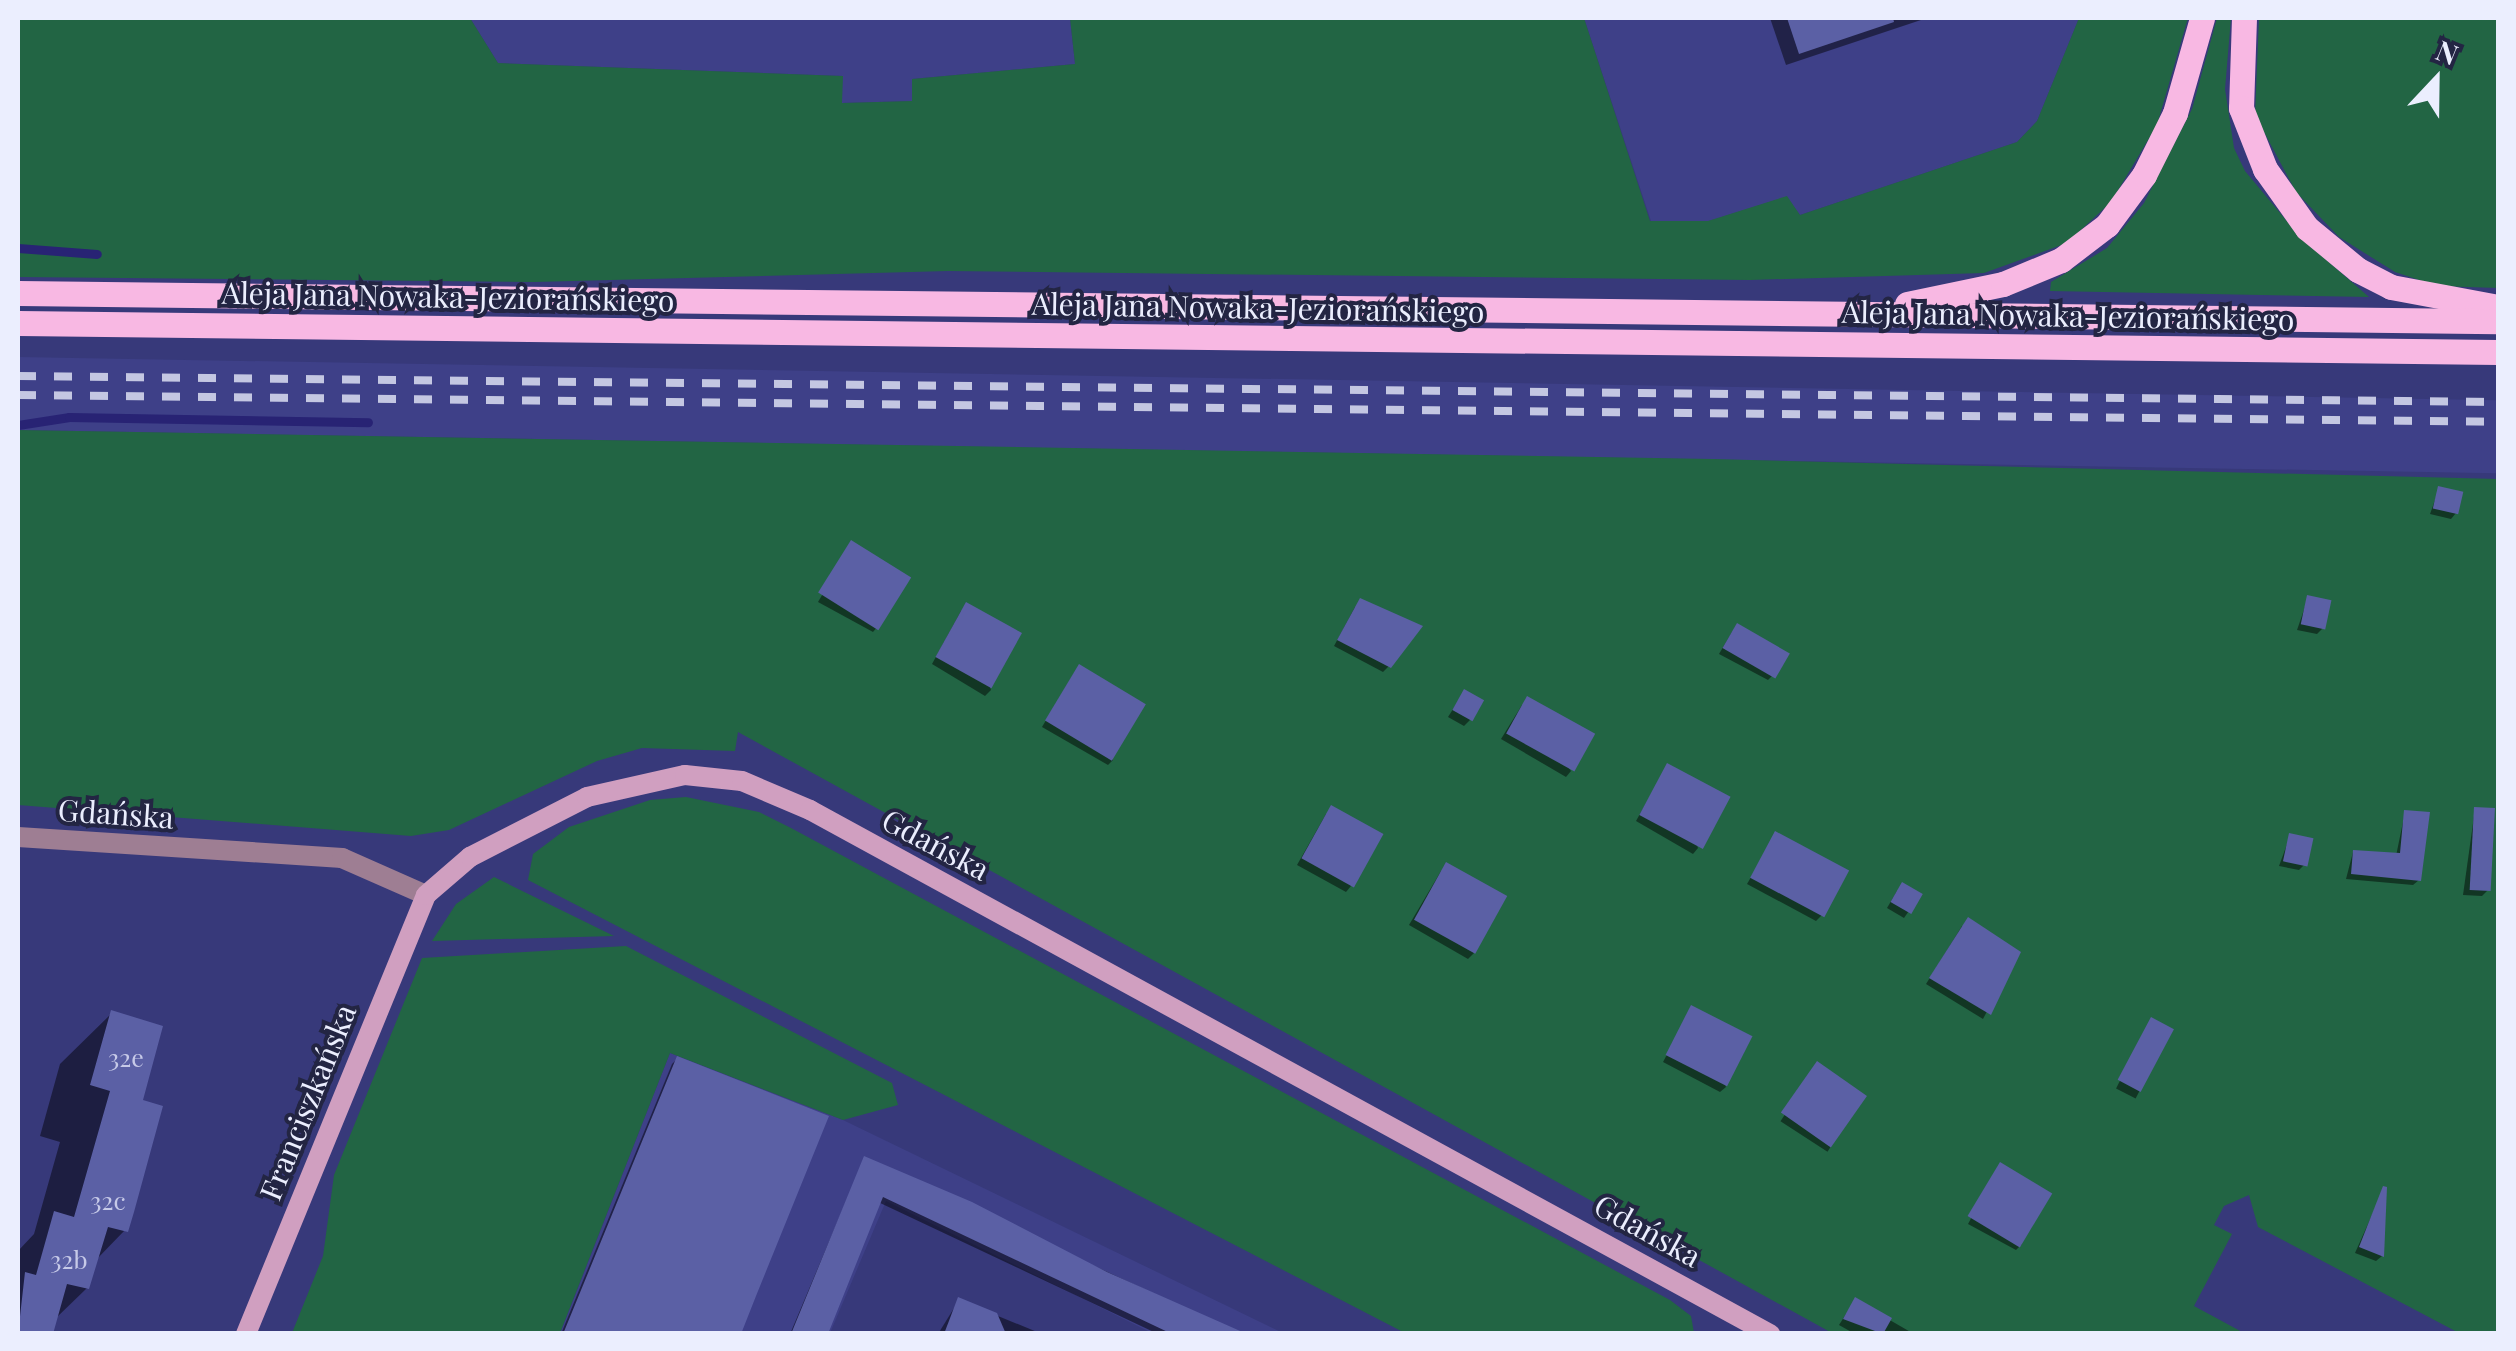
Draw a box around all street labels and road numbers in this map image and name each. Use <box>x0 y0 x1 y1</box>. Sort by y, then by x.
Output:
street label: Aleja Jana Nowaka-Jeziorańskiego <box>221 274 675 318</box>
street label: Aleja Jana Nowaka-Jeziorańskiego <box>1031 285 1485 329</box>
street label: Aleja Jana Nowaka-Jeziorańskiego <box>1841 293 2295 337</box>
street label: Gdańska <box>57 791 175 835</box>
street label: Gdańska <box>876 801 996 887</box>
street label: Franciszkańska <box>251 999 363 1205</box>
street label: Gdańska <box>1589 1186 1707 1274</box>

